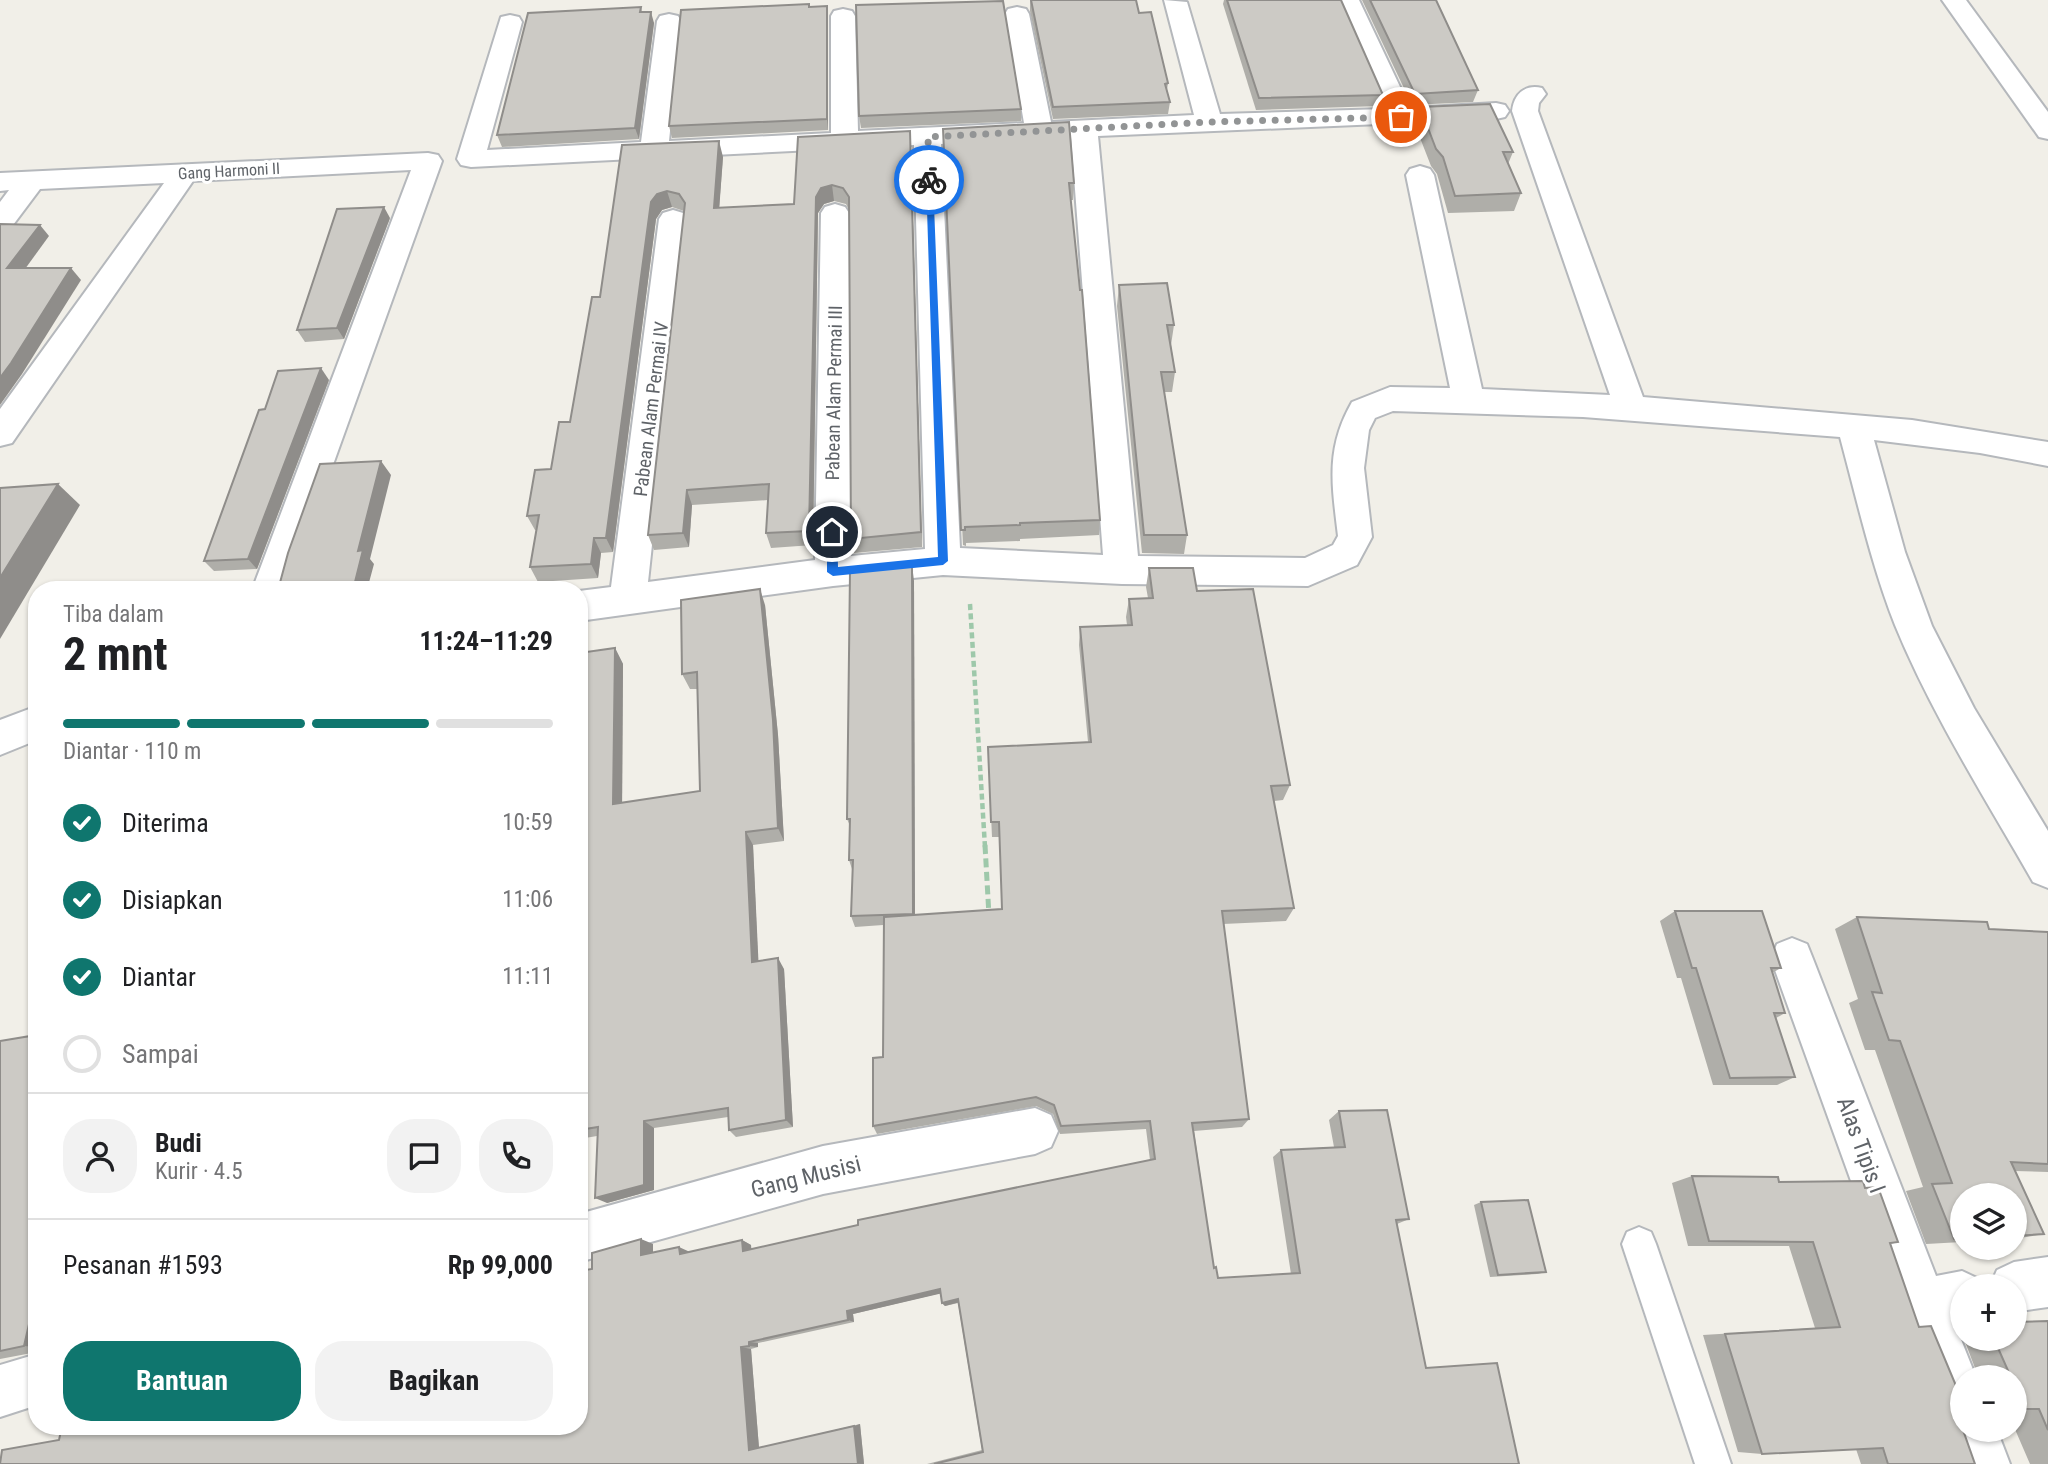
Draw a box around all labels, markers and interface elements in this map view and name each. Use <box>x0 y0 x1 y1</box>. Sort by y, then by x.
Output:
pin <box>1371 87 1431 147</box>
icon: bag <box>1382 98 1420 136</box>
courier <box>894 145 964 215</box>
street label: Gang Harmoni II <box>178 159 280 183</box>
icon: bike <box>910 161 948 199</box>
street label: Pabean Alam Permai III <box>821 305 847 481</box>
street label: Pabean Alam Permai IV <box>629 320 673 498</box>
pin <box>802 502 862 562</box>
icon: home <box>813 513 851 551</box>
text: Tiba dalam <box>63 601 164 628</box>
text: 11:24–11:29 <box>419 626 553 656</box>
text: 2 mnt <box>63 627 168 681</box>
text: Diantar · 110 m <box>63 738 201 765</box>
icon: check <box>63 804 101 842</box>
text: Diterima <box>122 808 209 838</box>
text: 10:59 <box>502 809 553 836</box>
icon: check <box>63 881 101 919</box>
text: Disiapkan <box>122 885 223 915</box>
text: 11:06 <box>502 886 553 913</box>
icon: check <box>63 958 101 996</box>
text: Diantar <box>122 962 196 992</box>
text: 11:11 <box>502 963 553 990</box>
text: Sampai <box>122 1039 199 1069</box>
street label: Alas Tipis I <box>1831 1093 1891 1197</box>
button: person <box>63 1119 137 1193</box>
button: chat <box>387 1119 461 1193</box>
button: phone <box>479 1119 553 1193</box>
text: Budi <box>155 1128 202 1158</box>
street label: Gang Musisi <box>748 1150 864 1204</box>
text: Kurir · 4.5 <box>155 1158 243 1185</box>
map controls <box>1950 1183 2027 1442</box>
button: layers <box>1950 1183 2027 1260</box>
text: Pesanan #1593 <box>63 1250 223 1280</box>
text: Rp 99,000 <box>448 1250 553 1280</box>
button: + <box>1950 1274 2027 1351</box>
button: Bantuan <box>63 1341 301 1421</box>
button: Bagikan <box>315 1341 553 1421</box>
button: − <box>1950 1365 2027 1442</box>

